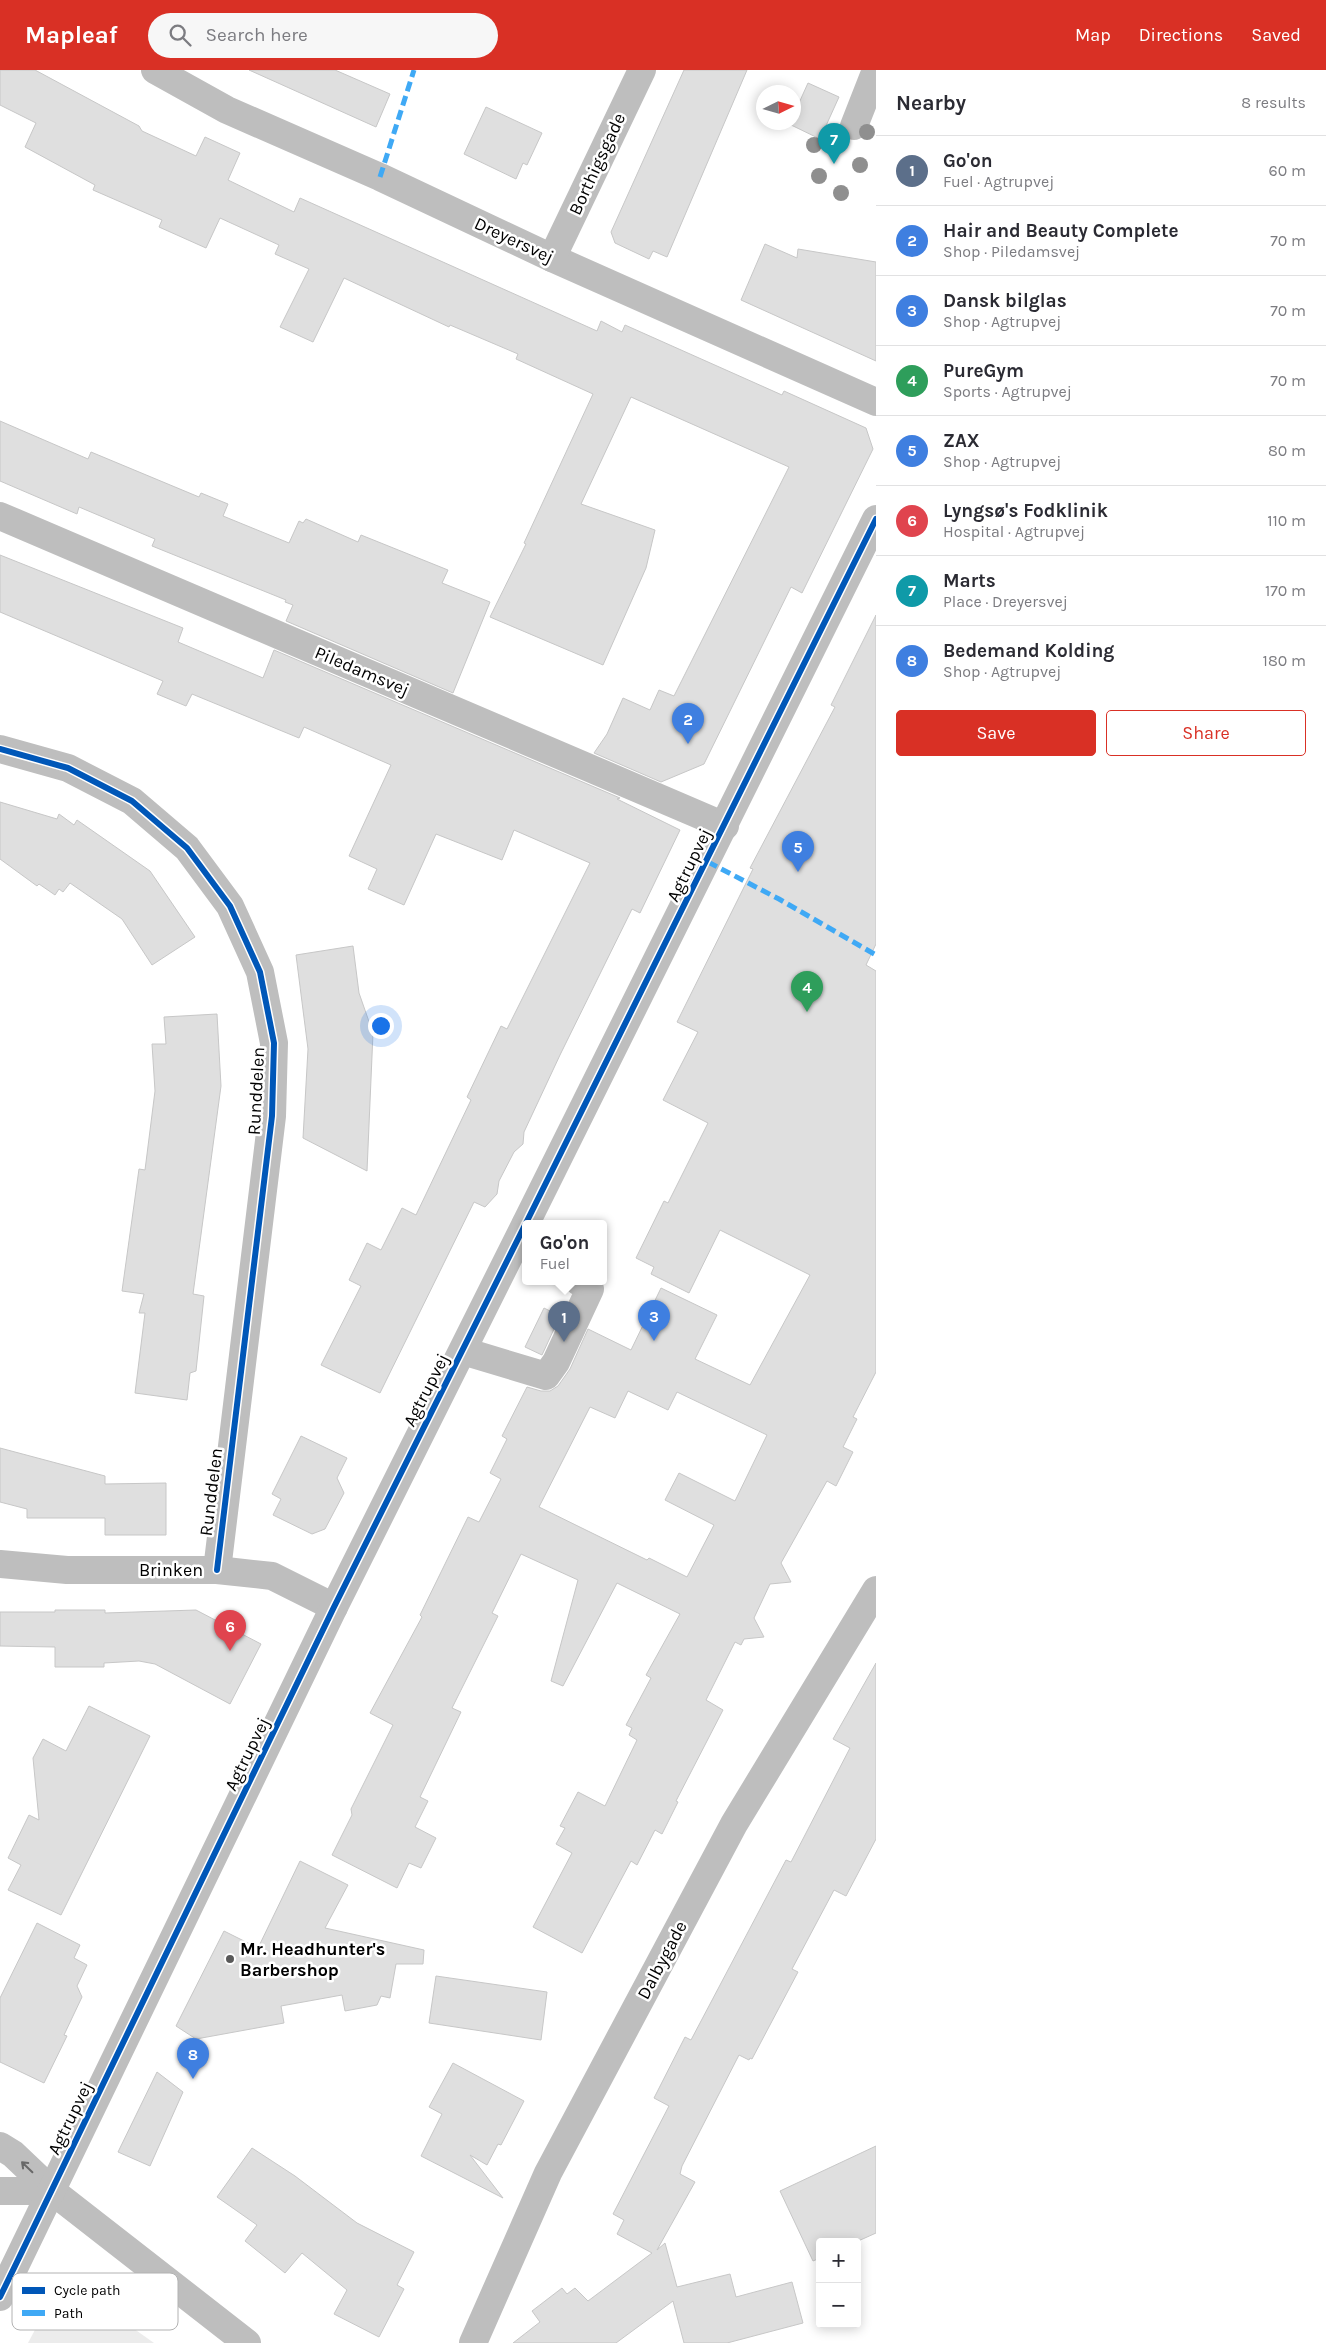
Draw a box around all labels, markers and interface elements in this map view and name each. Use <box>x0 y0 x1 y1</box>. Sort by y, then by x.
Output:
search box <box>148 13 498 58</box>
text: Mapleaf <box>25 21 118 49</box>
icon: search <box>166 21 194 49</box>
text: Search here <box>206 24 308 46</box>
text: Map <box>1075 24 1111 46</box>
text: Directions <box>1139 24 1223 46</box>
text: Saved <box>1251 24 1301 46</box>
north arrow <box>756 85 801 130</box>
text: Nearby <box>896 91 966 115</box>
text: 8 results <box>1241 93 1306 112</box>
street label: Borthigsgade <box>564 109 630 219</box>
pin: 7 <box>818 123 850 164</box>
text: Go'on <box>943 150 993 172</box>
text: 1 <box>909 161 915 180</box>
text: 60 m <box>1269 161 1306 180</box>
text: Fuel · Agtrupvej <box>943 172 1054 191</box>
street label: Dreyersvej <box>471 212 557 268</box>
text: Hair and Beauty Complete <box>943 220 1179 242</box>
text: 2 <box>907 231 917 250</box>
text: 70 m <box>1270 231 1306 250</box>
text: Shop · Piledamsvej <box>943 242 1080 261</box>
text: Dansk bilglas <box>943 290 1067 312</box>
text: 3 <box>907 301 917 320</box>
text: 70 m <box>1270 301 1306 320</box>
text: Shop · Agtrupvej <box>943 312 1061 331</box>
text: PureGym <box>943 360 1024 382</box>
text: 4 <box>907 371 917 390</box>
text: 70 m <box>1270 371 1306 390</box>
text: Sports · Agtrupvej <box>943 382 1072 401</box>
text: ZAX <box>943 430 980 452</box>
text: 5 <box>907 441 917 460</box>
text: 80 m <box>1268 441 1306 460</box>
text: Shop · Agtrupvej <box>943 452 1061 471</box>
text: Lyngsø's Fodklinik <box>943 500 1108 522</box>
text: 6 <box>907 511 917 530</box>
text: 110 m <box>1267 511 1306 530</box>
text: Hospital · Agtrupvej <box>943 522 1085 541</box>
text: Marts <box>943 570 996 592</box>
text: 7 <box>908 581 916 600</box>
text: 170 m <box>1265 581 1306 600</box>
text: Place · Dreyersvej <box>943 592 1068 611</box>
text: Bedemand Kolding <box>943 640 1114 662</box>
street label: Piledamsvej <box>311 641 413 701</box>
text: 8 <box>907 651 917 670</box>
text: 180 m <box>1263 651 1306 670</box>
text: Shop · Agtrupvej <box>943 662 1061 681</box>
pin: 2 <box>672 703 704 744</box>
button: Save <box>896 710 1096 756</box>
button: Share <box>1106 710 1306 756</box>
street label: Agtrupvej <box>662 825 716 905</box>
pin: 5 <box>782 831 814 872</box>
pin: 4 <box>791 971 823 1012</box>
your location <box>368 1013 394 1039</box>
street label: Runddelen <box>243 1046 269 1136</box>
popup <box>522 1220 607 1285</box>
text: Go'on <box>540 1232 589 1254</box>
text: Fuel <box>540 1254 570 1273</box>
pin: 3 <box>638 1300 670 1341</box>
pin: 1 <box>548 1301 580 1342</box>
street label: Agtrupvej <box>398 1350 454 1430</box>
street label: Runddelen <box>195 1447 227 1537</box>
street label: Brinken <box>139 1559 203 1581</box>
pin: 6 <box>214 1610 246 1651</box>
street label: Agtrupvej <box>220 1714 274 1794</box>
street label: Dalbygade <box>632 1917 692 2003</box>
place label: Mr. Headhunter's Barbershop <box>240 1938 385 1981</box>
marker: Mr. Headhunter's Barbershop <box>224 1953 236 1965</box>
pin: 8 <box>177 2038 209 2079</box>
street label: Agtrupvej <box>43 2078 97 2158</box>
one-way arrow <box>21 2161 33 2173</box>
map controls <box>816 2238 861 2328</box>
button: + <box>816 2238 861 2283</box>
legend <box>12 2273 178 2330</box>
text: Cycle path <box>54 2282 120 2299</box>
button: − <box>816 2283 861 2328</box>
text: Path <box>54 2305 83 2322</box>

